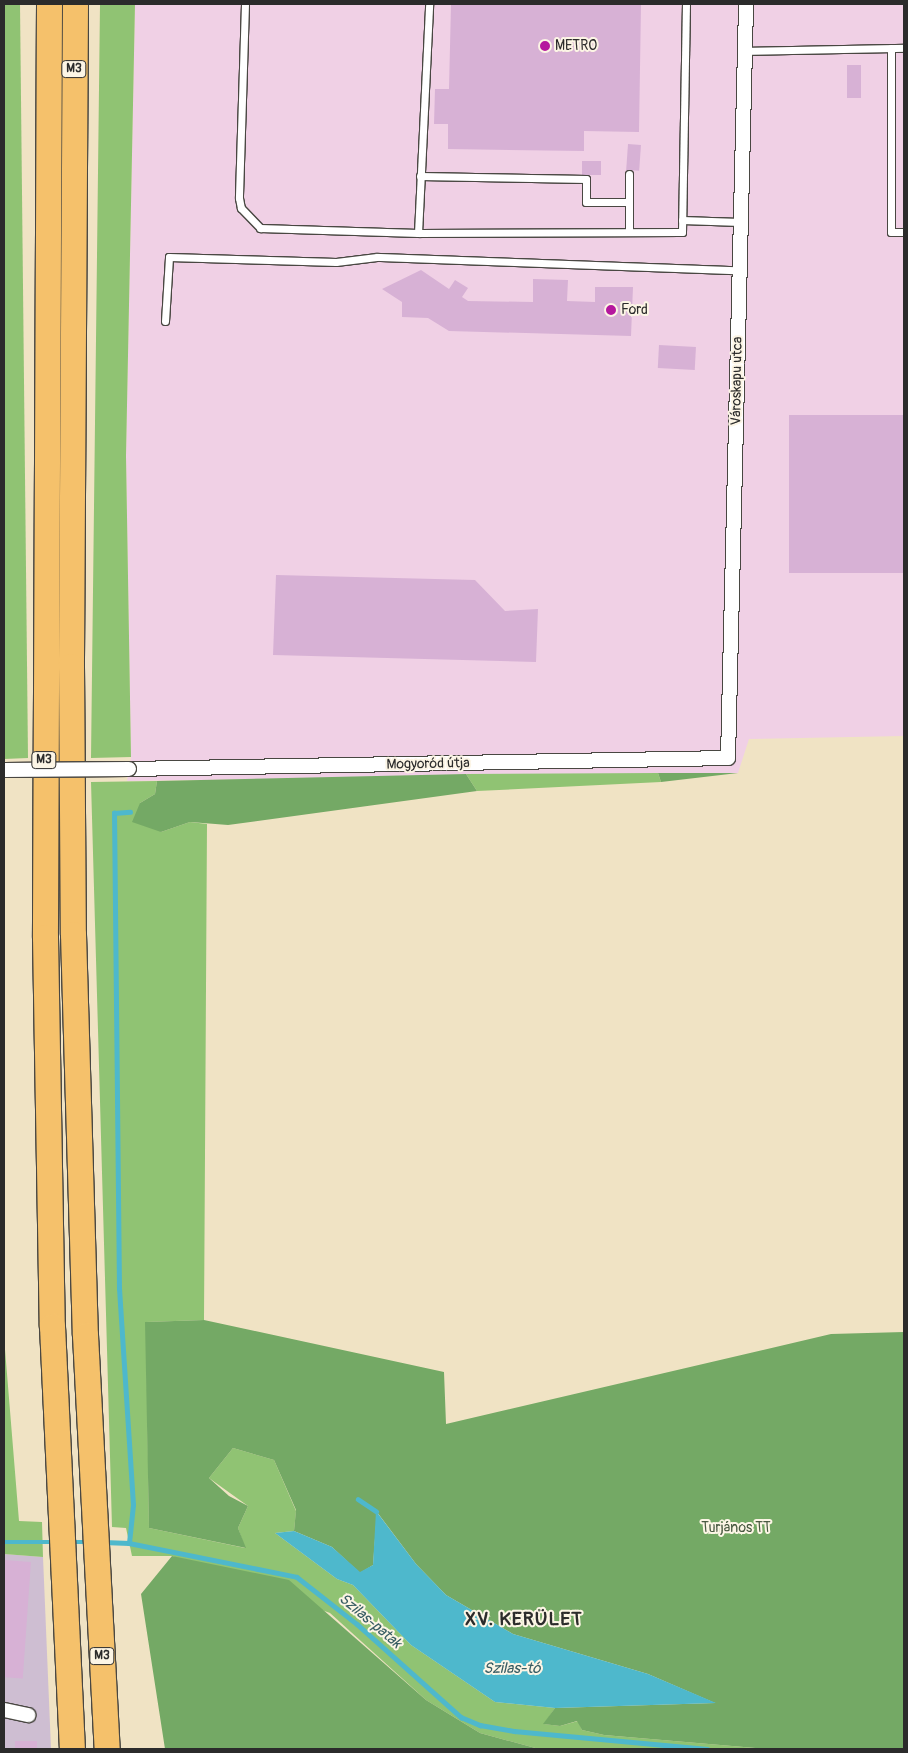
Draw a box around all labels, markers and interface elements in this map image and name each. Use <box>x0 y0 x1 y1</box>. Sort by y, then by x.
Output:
place label: METRO <box>555 38 597 54</box>
marker: METRO <box>539 40 551 52</box>
road number: M3 <box>60 60 88 78</box>
place label: Ford <box>621 302 648 318</box>
marker: Ford <box>605 304 617 316</box>
street label: Városkapu utca <box>728 336 746 426</box>
road number: M3 <box>30 750 58 770</box>
street label: Mogyoród útja <box>386 755 470 773</box>
park label: Turjános TT <box>701 1520 771 1536</box>
water label: Szilas-patak <box>335 1590 405 1652</box>
district label: XV. KERÜLET <box>464 1609 584 1631</box>
road number: M3 <box>88 1646 116 1665</box>
water label: Szilas-tó <box>483 1660 541 1678</box>

